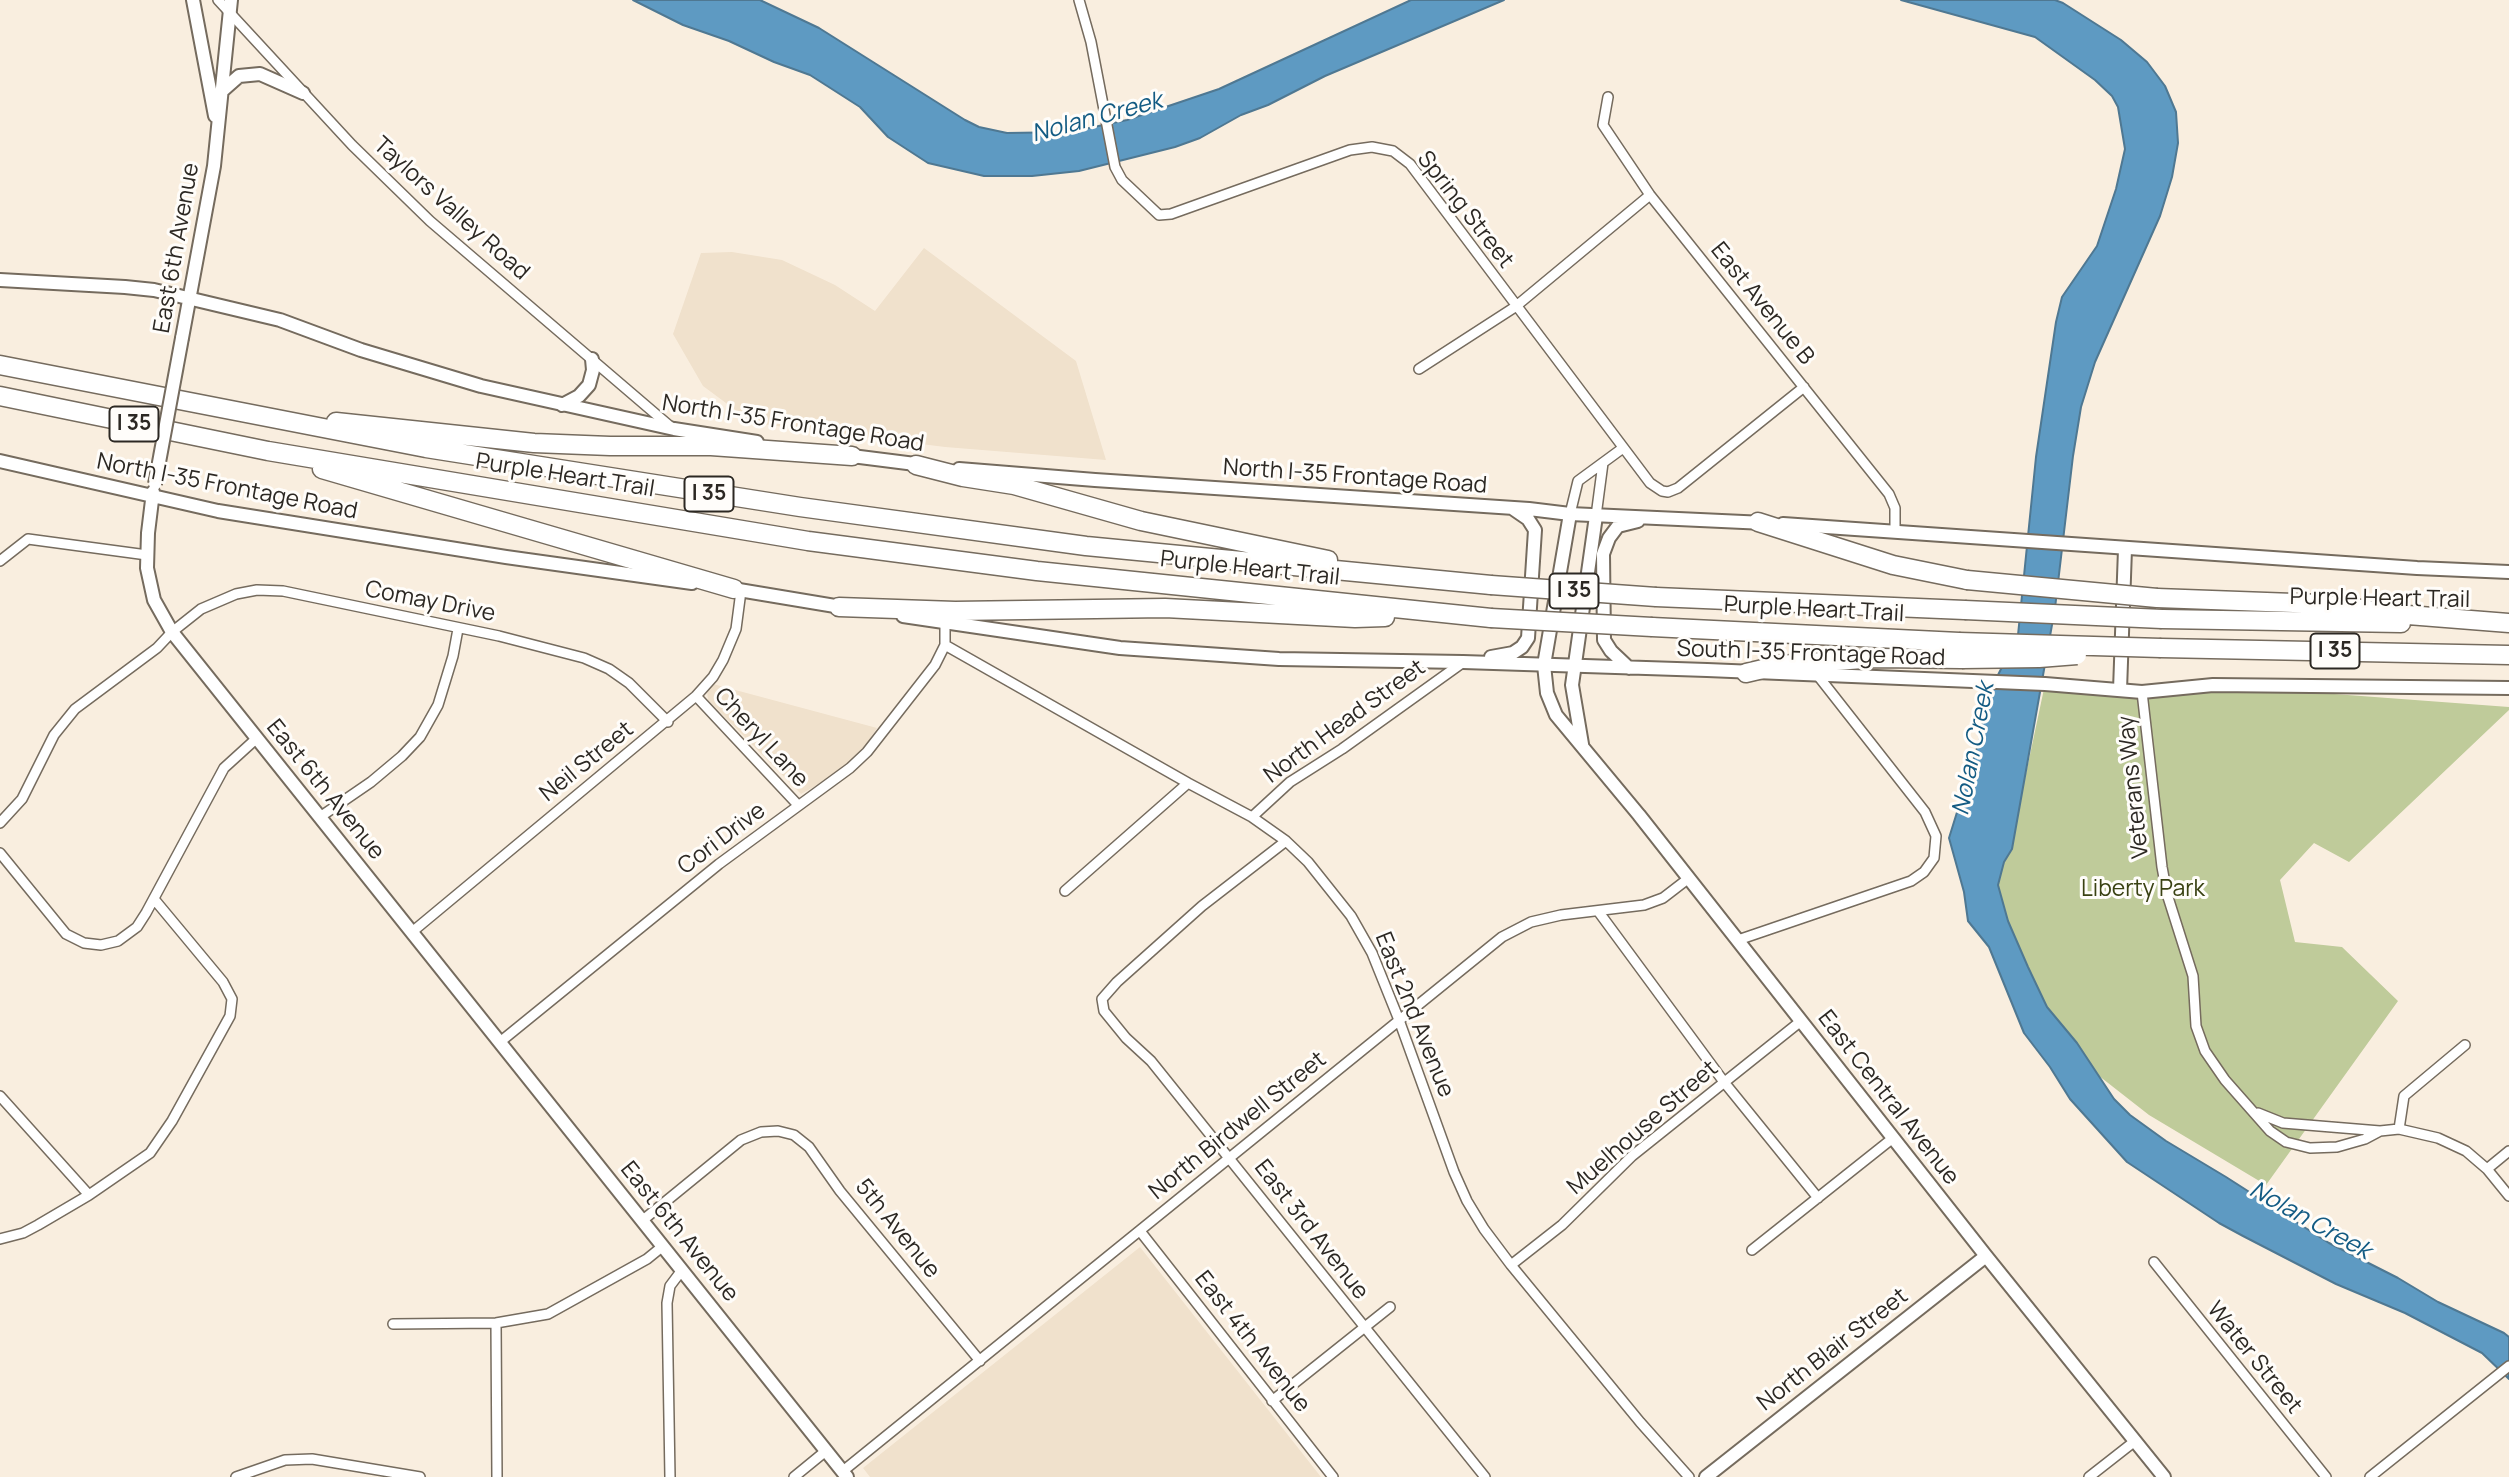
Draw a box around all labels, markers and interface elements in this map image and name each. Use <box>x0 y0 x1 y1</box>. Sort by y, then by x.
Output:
water label: Nolan Creek <box>1028 87 1166 149</box>
street label: Taylors Valley Road <box>367 132 535 286</box>
street label: Spring Street <box>1411 146 1519 274</box>
street label: East 6th Avenue <box>148 161 206 335</box>
street label: East Avenue B <box>1704 237 1820 371</box>
street label: North I-35 Frontage Road <box>660 390 926 458</box>
road number: I 35 <box>110 406 158 442</box>
street label: North I-35 Frontage Road <box>94 448 360 526</box>
street label: Purple Heart Trail <box>474 448 656 504</box>
street label: North I-35 Frontage Road <box>1222 454 1488 500</box>
road number: I 35 <box>684 476 734 512</box>
street label: Purple Heart Trail <box>1159 546 1341 592</box>
road number: I 35 <box>1550 574 1598 608</box>
street label: Comay Drive <box>363 576 497 628</box>
street label: Purple Heart Trail <box>2289 584 2471 614</box>
street label: Purple Heart Trail <box>1723 591 1905 629</box>
road number: I 35 <box>2310 634 2360 668</box>
street label: South I-35 Frontage Road <box>1676 636 1946 672</box>
street label: North Head Street <box>1259 654 1431 790</box>
water label: Nolan Creek <box>1947 680 2001 818</box>
street label: Cheryl Lane <box>708 683 814 793</box>
street label: East 6th Avenue <box>260 714 390 866</box>
street label: Veterans Way <box>2113 714 2155 860</box>
street label: Neil Street <box>535 716 639 808</box>
street label: Cori Drive <box>673 797 771 881</box>
park label: Liberty Park <box>2081 876 2205 904</box>
street label: East 2nd Avenue <box>1368 928 1460 1102</box>
street label: East Central Avenue <box>1811 1005 1965 1191</box>
street label: North Birdwell Street <box>1144 1046 1332 1206</box>
street label: Muelhouse Street <box>1562 1055 1724 1201</box>
street label: East 3rd Avenue <box>1248 1155 1374 1305</box>
street label: East 6th Avenue <box>614 1156 744 1308</box>
street label: 5th Avenue <box>849 1174 945 1284</box>
water label: Nolan Creek <box>2244 1176 2376 1266</box>
street label: East 4th Avenue <box>1188 1266 1316 1418</box>
street label: North Blair Street <box>1752 1283 1914 1417</box>
street label: Water Street <box>2201 1297 2307 1419</box>

